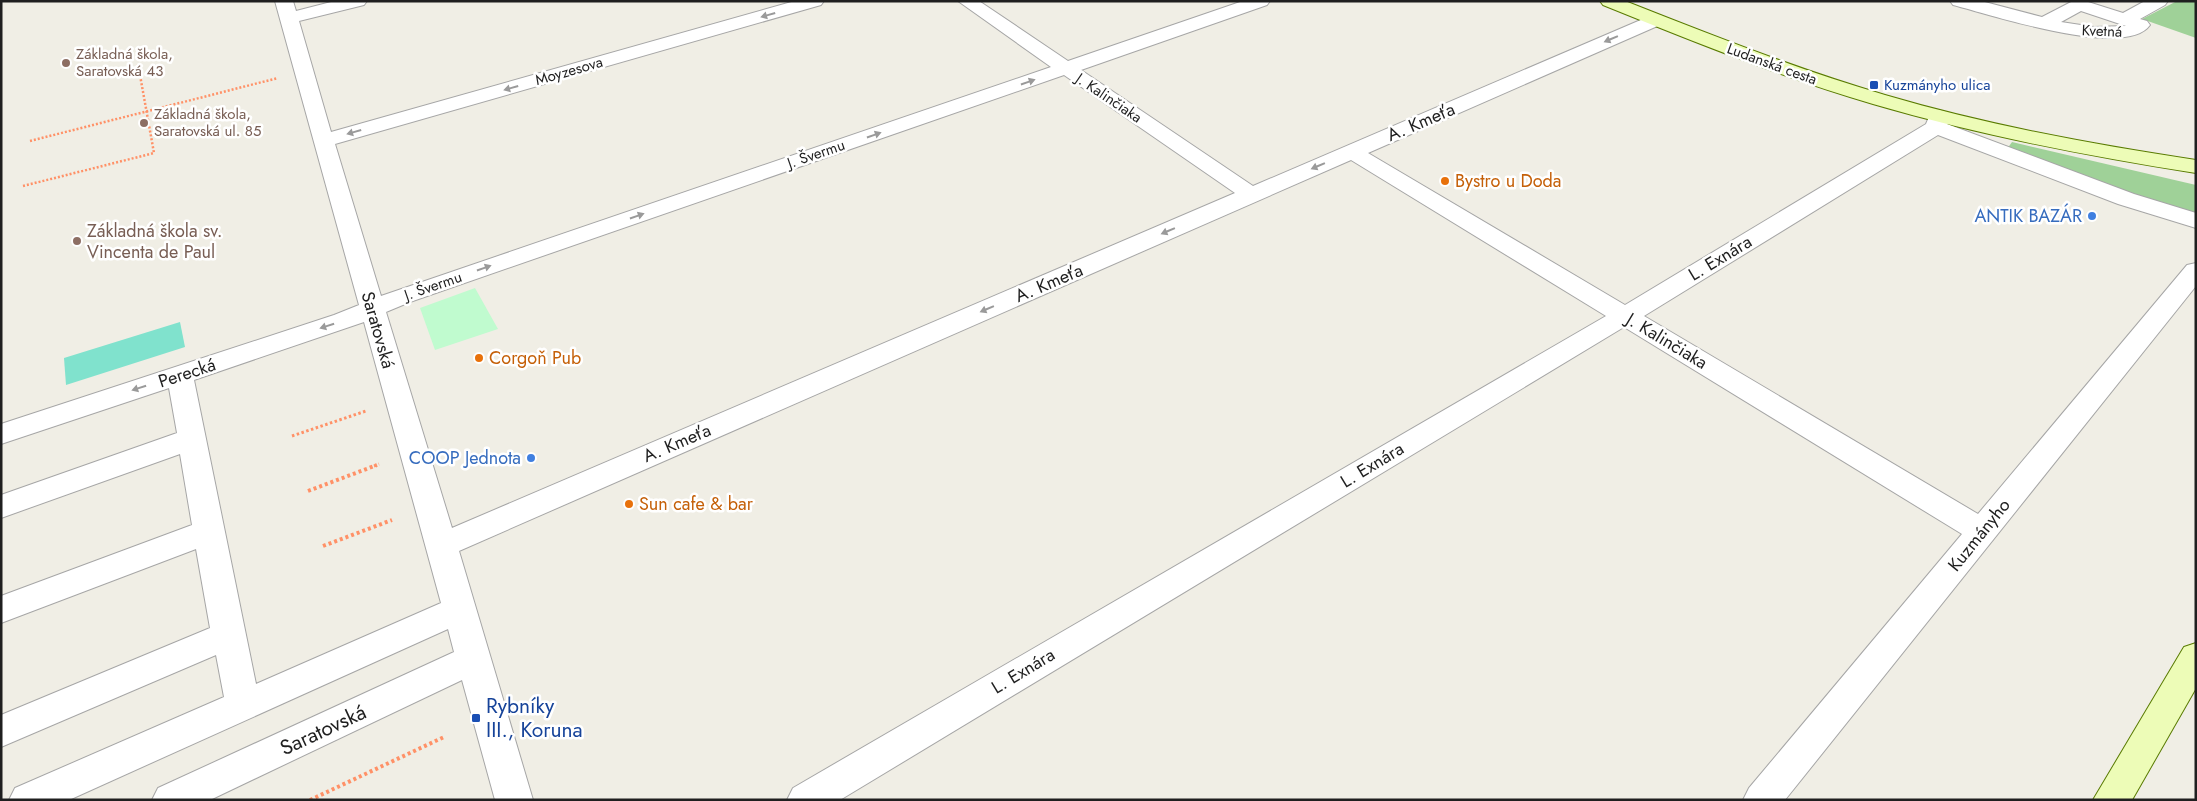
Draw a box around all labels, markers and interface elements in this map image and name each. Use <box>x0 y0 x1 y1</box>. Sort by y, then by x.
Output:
one-way arrow <box>761 11 776 19</box>
street label: Kvetná <box>2081 19 2123 43</box>
one-way arrow <box>1604 36 1618 44</box>
street label: Ludanská cesta <box>1724 38 1820 90</box>
place label: Základná škola, Saratovská 43 <box>76 43 173 82</box>
street label: Moyzesova <box>533 51 605 91</box>
marker: Základná škola, Saratovská 43 <box>60 57 72 69</box>
street label: J. Kalinčiaka <box>1070 67 1146 128</box>
place label: Kuzmányho ulica <box>1884 74 1990 96</box>
one-way arrow <box>1020 78 1035 85</box>
marker: Kuzmányho ulica <box>1868 79 1880 91</box>
one-way arrow <box>503 84 518 92</box>
street label: A. Kmeťa <box>1383 96 1459 148</box>
place label: Základná škola, Saratovská ul. 85 <box>154 103 261 142</box>
marker: Základná škola, Saratovská ul. 85 <box>138 117 150 129</box>
one-way arrow <box>347 128 362 136</box>
one-way arrow <box>867 130 882 138</box>
street label: J. Švermu <box>782 134 848 175</box>
one-way arrow <box>1311 163 1325 171</box>
place label: Bystro u Doda <box>1455 168 1562 194</box>
marker: Bystro u Doda <box>1439 175 1451 187</box>
place label: ANTIK BAZÁR <box>1974 203 2082 229</box>
marker: ANTIK BAZÁR <box>2086 210 2098 222</box>
one-way arrow <box>630 211 645 219</box>
place label: Základná škola sv. Vincenta de Paul <box>87 218 222 265</box>
one-way arrow <box>1161 227 1176 235</box>
street label: L. Exnára <box>1683 229 1757 287</box>
marker: Základná škola sv. Vincenta de Paul <box>71 235 83 247</box>
street label: A. Kmeťa <box>1011 257 1087 309</box>
one-way arrow <box>476 264 491 271</box>
street label: J. Švermu <box>399 266 465 307</box>
street label: Saratovská <box>355 288 401 372</box>
street label: J. Kalinčiaka <box>1620 305 1713 376</box>
one-way arrow <box>980 306 994 314</box>
one-way arrow <box>319 323 334 330</box>
place label: Corgoň Pub <box>489 345 581 371</box>
street label: Perecká <box>155 352 219 394</box>
marker: Corgoň Pub <box>473 352 485 364</box>
one-way arrow <box>132 385 147 393</box>
street label: A. Kmeťa <box>639 417 715 469</box>
street label: L. Exnára <box>1335 436 1409 494</box>
place label: COOP Jednota <box>409 445 521 471</box>
marker: COOP Jednota <box>525 452 537 464</box>
place label: Sun cafe & bar <box>639 491 754 517</box>
street label: Kuzmányho <box>1942 493 2016 577</box>
marker: Sun cafe & bar <box>623 498 635 510</box>
street label: L. Exnára <box>986 642 1060 700</box>
place label: Rybníky III., Koruna <box>486 691 583 745</box>
street label: Saratovská <box>275 697 371 763</box>
marker: Rybníky III., Koruna <box>470 712 482 724</box>

